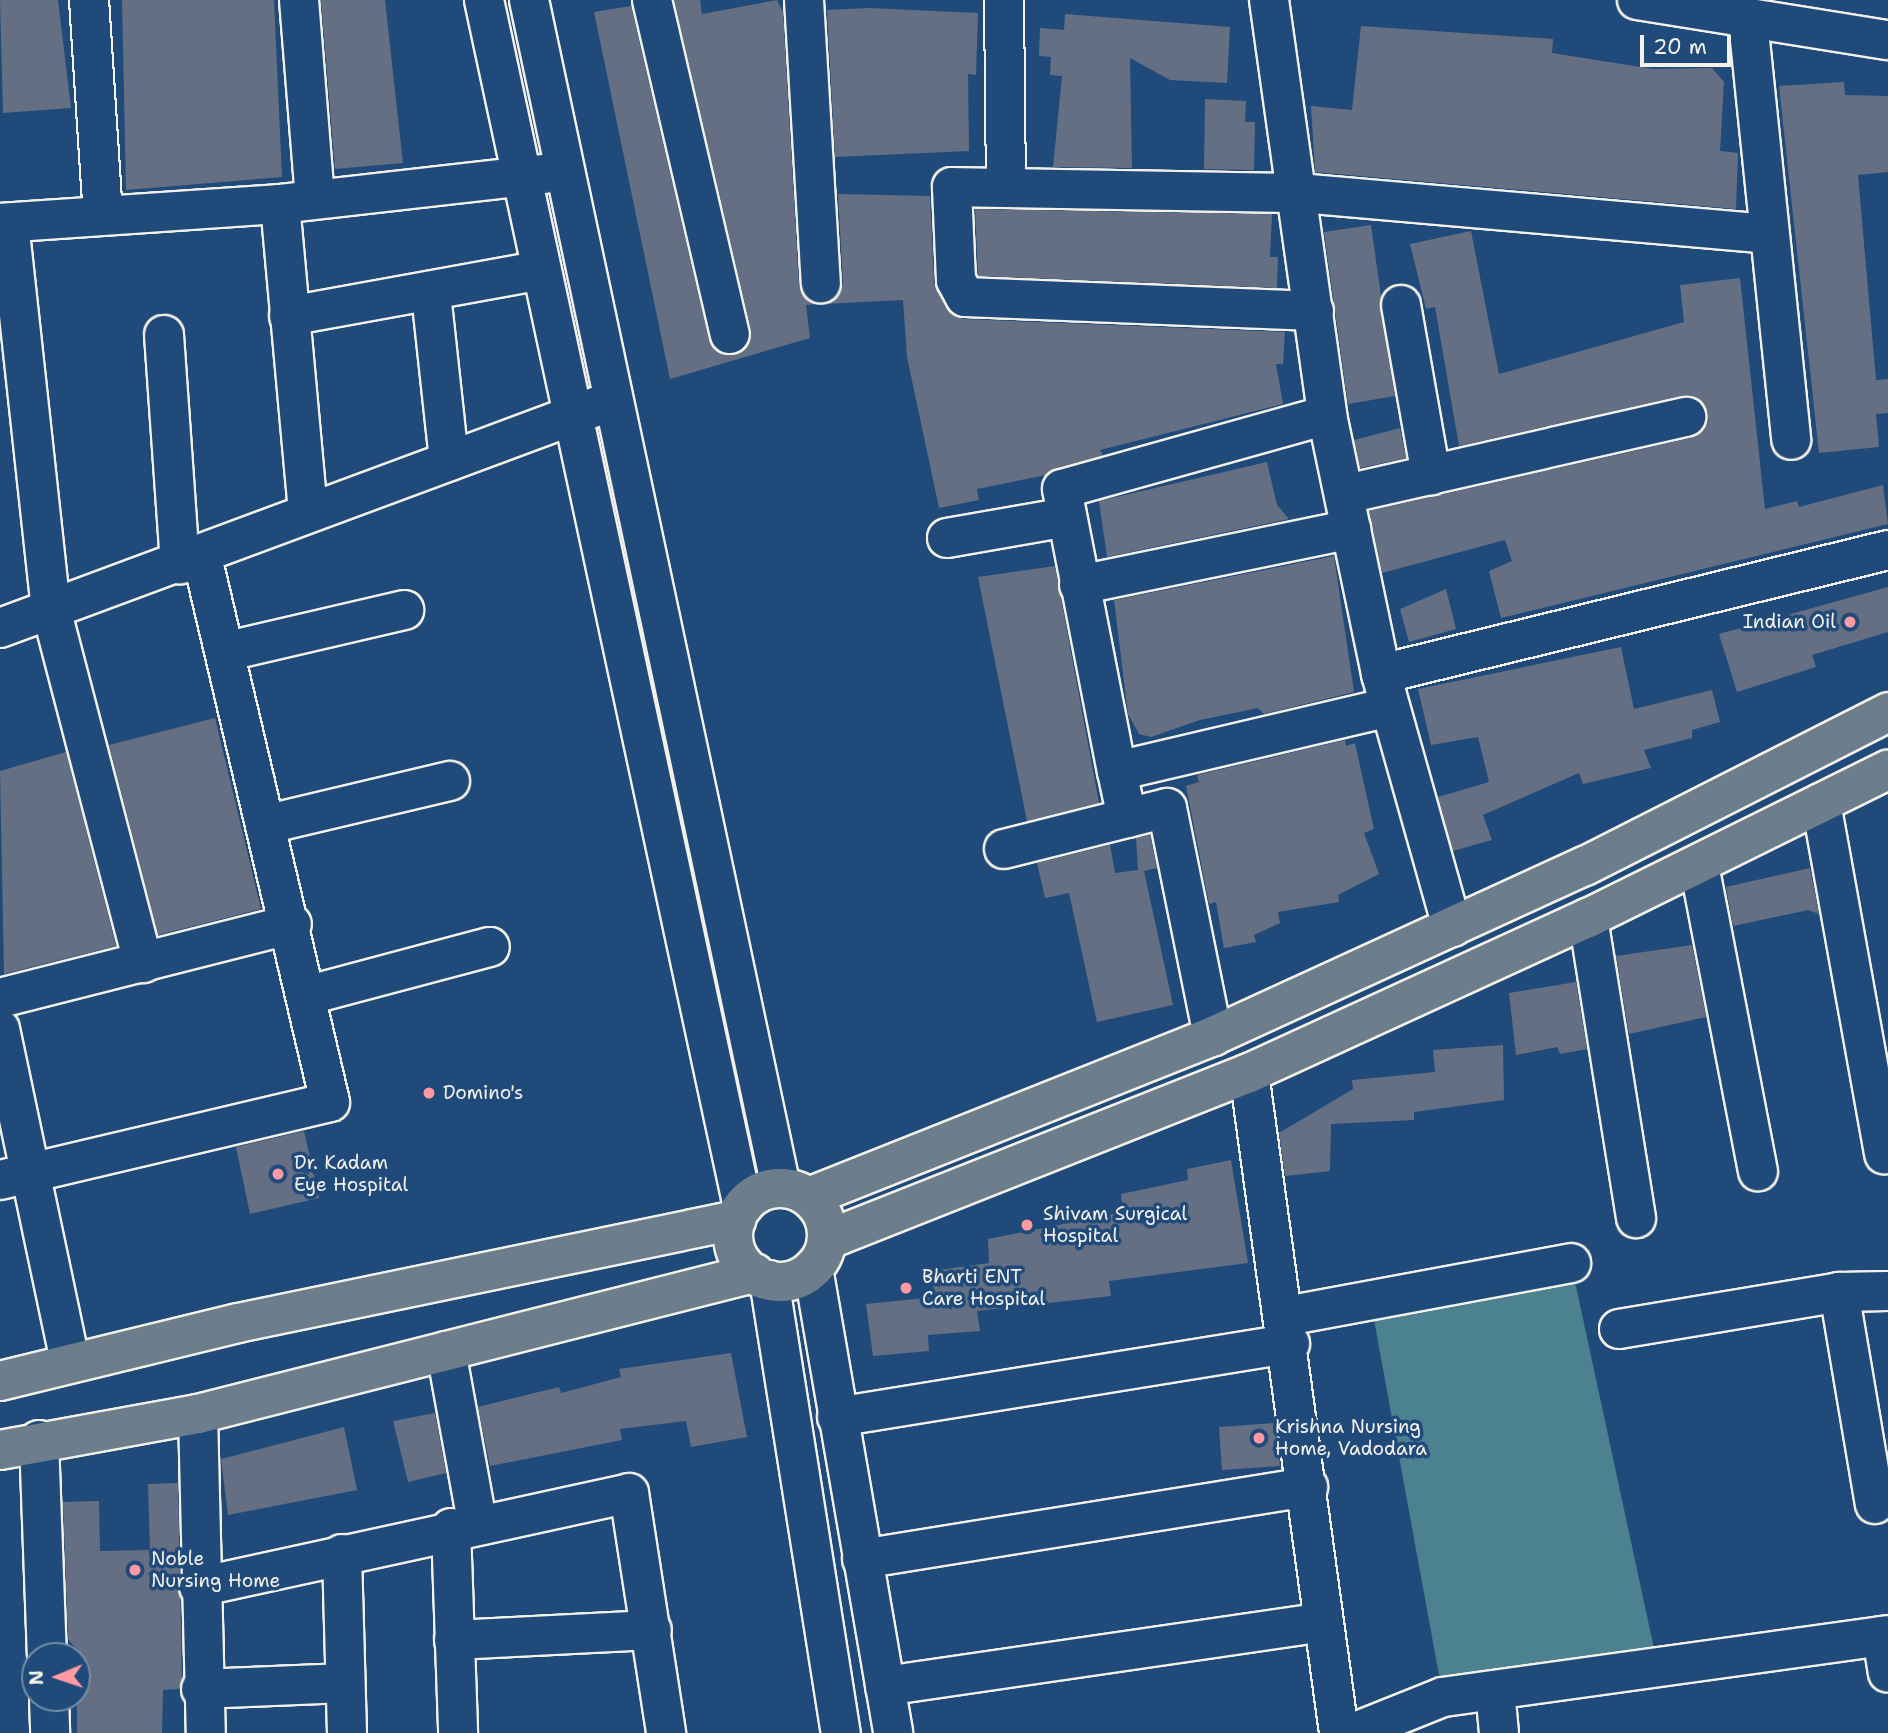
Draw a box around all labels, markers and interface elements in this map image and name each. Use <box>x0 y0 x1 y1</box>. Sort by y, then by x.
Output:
scale bar <box>1643 21 1734 65</box>
text: 20 m <box>1653 33 1707 61</box>
place label: Indian Oil <box>1743 611 1836 633</box>
marker: Indian Oil <box>1842 614 1858 630</box>
place label: Domino's <box>443 1082 523 1104</box>
marker: Domino's <box>421 1085 437 1101</box>
place label: Dr. Kadam Eye Hospital <box>294 1152 408 1196</box>
marker: Dr. Kadam Eye Hospital <box>268 1164 288 1184</box>
place label: Shivam Surgical Hospital <box>1043 1203 1187 1247</box>
marker: Shivam Surgical Hospital <box>1017 1215 1037 1235</box>
place label: Bharti ENT Care Hospital <box>922 1266 1045 1310</box>
marker: Bharti ENT Care Hospital <box>896 1278 916 1298</box>
place label: Krishna Nursing Home, Vadodara <box>1275 1416 1427 1460</box>
marker: Krishna Nursing Home, Vadodara <box>1249 1428 1269 1448</box>
place label: Noble Nursing Home <box>151 1548 280 1592</box>
marker: Noble Nursing Home <box>125 1560 145 1580</box>
north arrow <box>21 1642 91 1712</box>
text: N <box>24 1670 49 1686</box>

